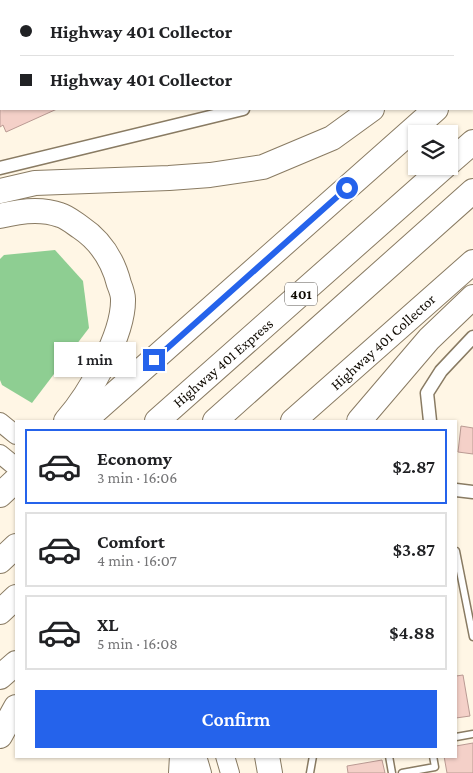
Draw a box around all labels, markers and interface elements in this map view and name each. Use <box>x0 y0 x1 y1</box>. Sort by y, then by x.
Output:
text: Highway 401 Collector <box>50 21 232 42</box>
text: Highway 401 Collector <box>50 69 232 90</box>
map controls <box>408 125 458 175</box>
button: layers <box>408 125 458 175</box>
route start <box>336 177 358 199</box>
road number: 401 <box>285 282 317 306</box>
street label: Highway 401 Collector <box>327 290 440 394</box>
street label: Highway 401 Express <box>170 315 277 411</box>
callout: 1 min <box>54 342 136 378</box>
route end <box>143 349 165 371</box>
text: 1 min <box>77 351 113 368</box>
icon: car <box>37 444 82 489</box>
text: Economy <box>97 448 172 469</box>
text: $2.87 <box>392 456 435 477</box>
text: 3 min · 16:06 <box>97 469 177 486</box>
icon: car <box>37 527 82 572</box>
text: Comfort <box>97 531 165 552</box>
text: $3.87 <box>393 539 435 560</box>
text: 4 min · 16:07 <box>97 552 177 569</box>
icon: car <box>37 610 82 655</box>
text: XL <box>97 614 119 635</box>
text: $4.88 <box>389 622 435 643</box>
text: 5 min · 16:08 <box>97 635 178 652</box>
button: Confirm <box>35 690 437 748</box>

